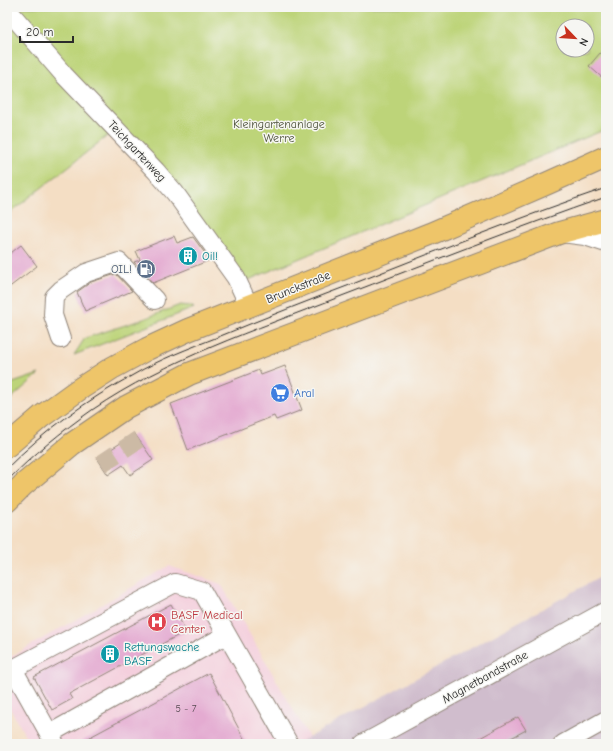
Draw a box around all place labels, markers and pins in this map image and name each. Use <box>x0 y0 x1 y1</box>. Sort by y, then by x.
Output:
building icon: Oil! <box>177 245 199 267</box>
place label: Oil! <box>202 249 218 263</box>
fuel station icon: OIL! <box>135 258 157 280</box>
place label: OIL! <box>111 262 132 276</box>
supermarket icon: Aral <box>269 382 291 404</box>
place label: Aral <box>294 386 314 400</box>
place label: BASF Medical Center <box>171 608 243 636</box>
hospital icon: BASF Medical Center <box>146 611 168 633</box>
place label: Rettungswache BASF <box>124 640 199 668</box>
building icon: Rettungswache BASF <box>99 643 121 665</box>

